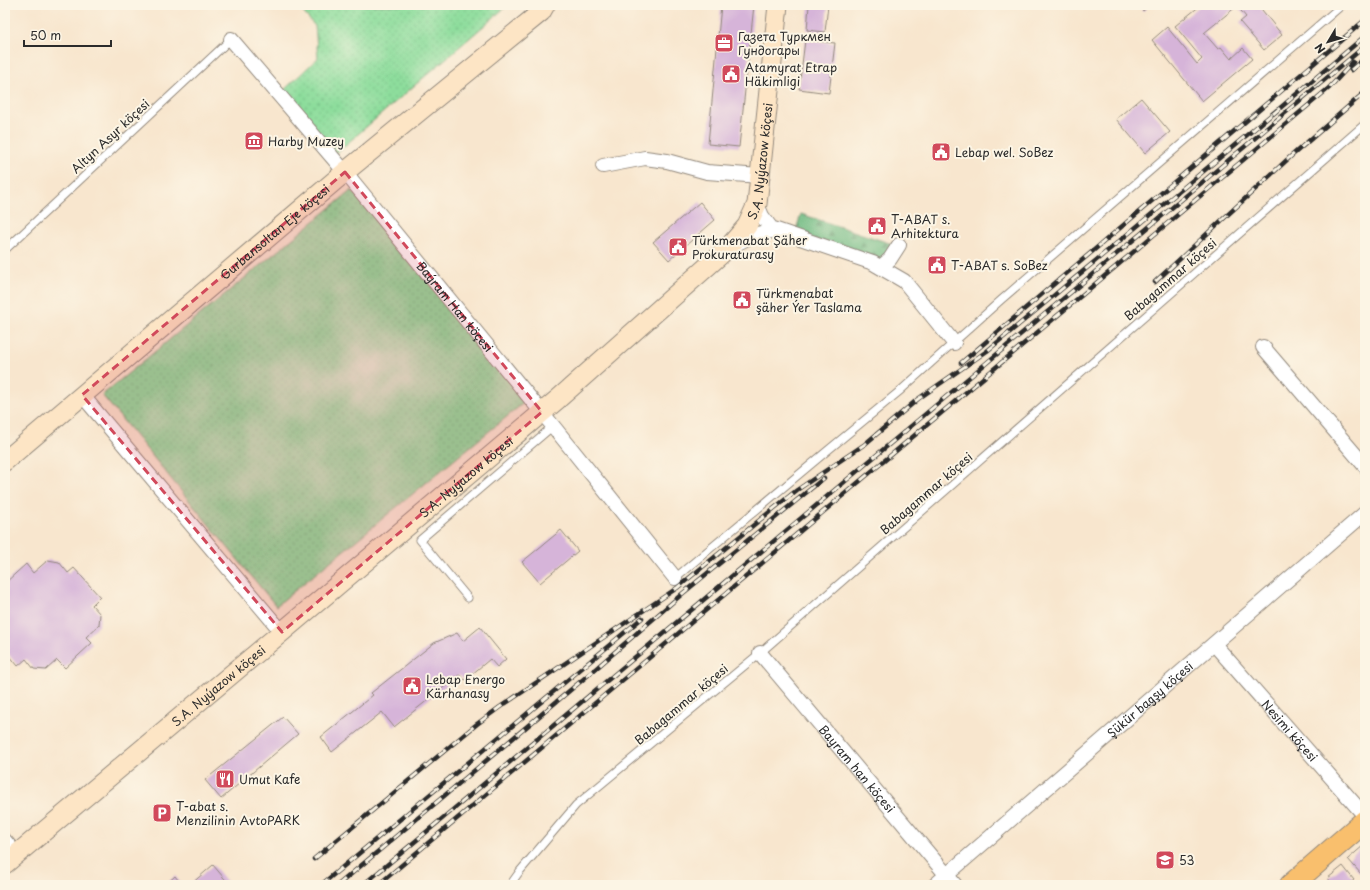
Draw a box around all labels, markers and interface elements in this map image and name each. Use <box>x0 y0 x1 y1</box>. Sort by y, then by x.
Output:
scale bar <box>24 22 111 48</box>
north arrow <box>1308 22 1348 62</box>
text: 50 m <box>30 26 61 44</box>
place label: Газета Туркмен Гундогары <box>738 27 831 59</box>
office icon: Газета Туркмен Гундогары <box>713 32 735 54</box>
text: N <box>1310 40 1329 57</box>
place label: Atamyrat Etrap Häkimligi <box>745 58 837 90</box>
public building icon: Atamyrat Etrap Häkimligi <box>720 63 742 85</box>
street label: Altyn Asyr köçesi <box>67 95 153 177</box>
street label: S.A. Nyýazow köçesi <box>742 102 777 222</box>
museum icon: Harby Muzey <box>243 130 265 152</box>
place label: Harby Muzey <box>268 132 344 150</box>
public building icon: Lebap wel. SoBez <box>930 141 952 163</box>
place label: Lebap wel. SoBez <box>955 143 1054 161</box>
street label: Gurbansoltan Eje köçesi <box>216 180 333 284</box>
place label: T-ABAT s. Arhitektura <box>891 210 959 242</box>
public building icon: T-ABAT s. Arhitektura <box>866 215 888 237</box>
place label: Türkmenabat Şäher Prokuraturasy <box>692 231 808 263</box>
street label: Babagammar köçesi <box>1120 234 1220 324</box>
public building icon: Türkmenabat Şäher Prokuraturasy <box>667 236 689 258</box>
public building icon: T-ABAT s. SoBez <box>926 254 948 276</box>
place label: T-ABAT s. SoBez <box>951 256 1048 274</box>
street label: Baýram Han köçesi <box>413 257 498 356</box>
place label: Türkmenabat şäher Ýer Taslama <box>756 284 862 316</box>
public building icon: Türkmenabat şäher Ýer Taslama <box>731 289 753 311</box>
street label: S.A. Nyýazow köçesi <box>415 432 517 522</box>
street label: Babagammar köçesi <box>876 448 976 538</box>
street label: S.A. Nyýazow köçesi <box>167 641 269 730</box>
street label: Şükür bagşy köçesi <box>1103 657 1197 741</box>
street label: Babagammar köçesi <box>630 659 732 749</box>
place label: Lebap Energo Kärhanasy <box>426 670 505 702</box>
public building icon: Lebap Energo Kärhanasy <box>401 675 423 697</box>
street label: Nesimi köçesi <box>1258 696 1322 765</box>
street label: Bayram han köçesi <box>815 721 899 816</box>
restaurant icon: Umut Kafe <box>214 768 236 790</box>
place label: Umut Kafe <box>239 770 300 788</box>
place label: T-abat s. Menzilinin AvtoPARK <box>176 797 300 829</box>
parking icon: T-abat s. Menzilinin AvtoPARK <box>151 802 173 824</box>
school or university icon: 53 <box>1154 849 1176 871</box>
place label: 53 <box>1179 851 1195 869</box>

